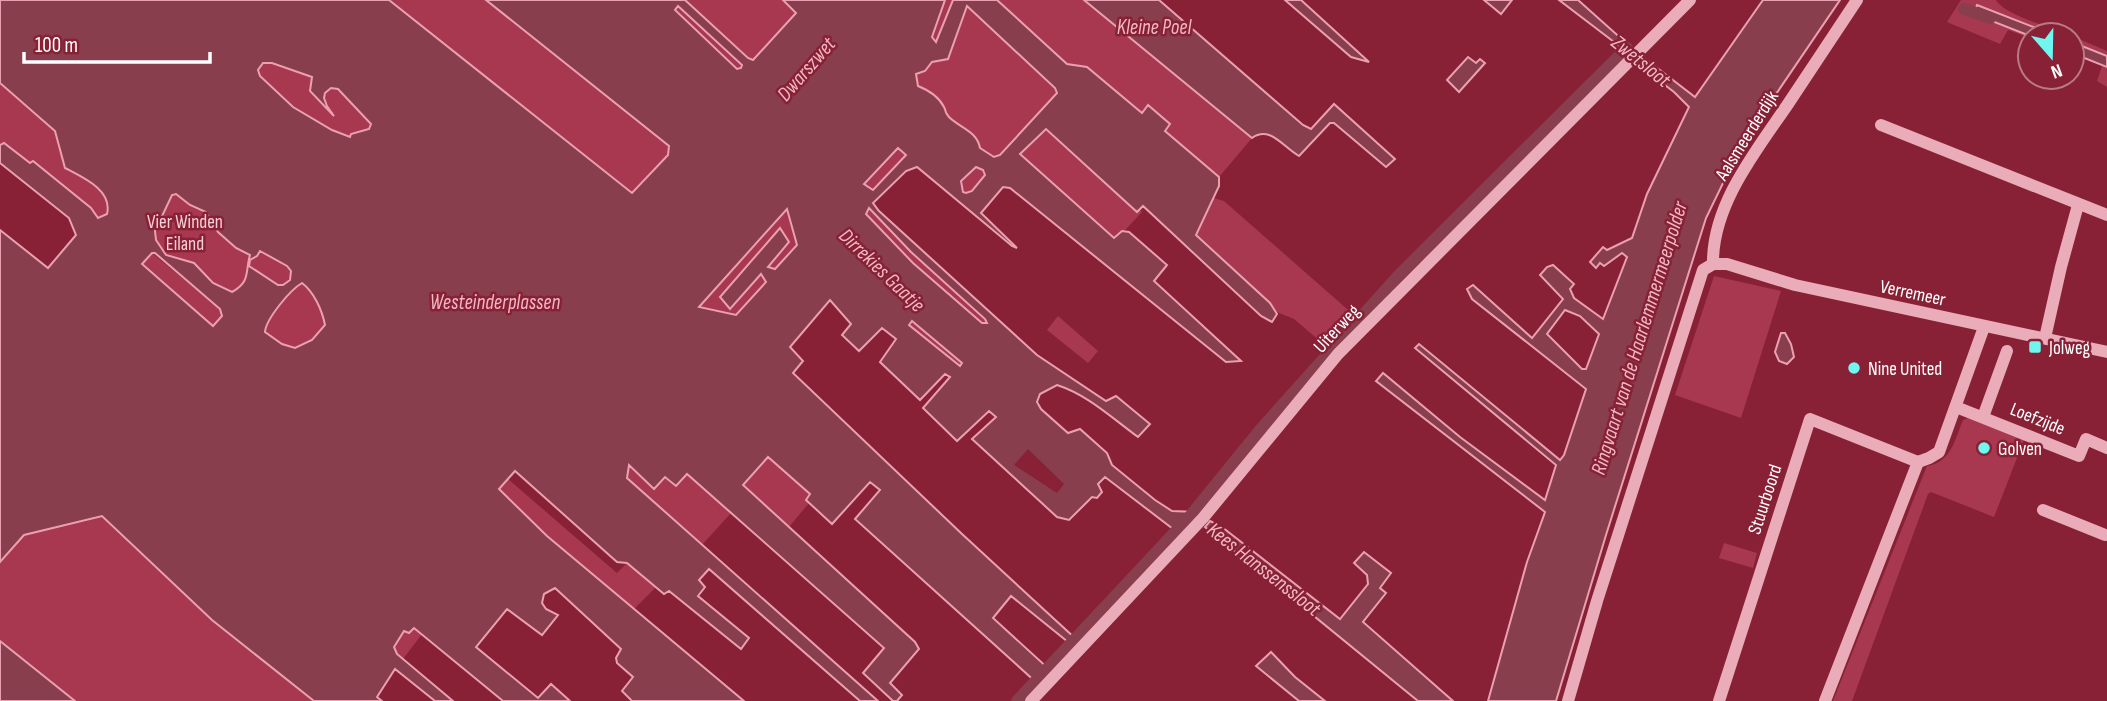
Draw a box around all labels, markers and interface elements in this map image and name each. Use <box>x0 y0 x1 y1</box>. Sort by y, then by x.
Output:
water label: Kleine Poel <box>1117 15 1193 40</box>
scale bar <box>24 21 210 65</box>
north arrow <box>2016 21 2086 91</box>
water label: Zwetsloot <box>1605 29 1676 93</box>
water label: Dwarszwet <box>772 32 841 106</box>
text: 100 m <box>35 33 78 58</box>
text: N <box>2048 58 2065 83</box>
street label: Aalsmeerderdijk <box>1710 86 1784 186</box>
water label: Ringvaart van de Haarlemmermeerpolder <box>1586 197 1693 478</box>
park label: Vier Winden Eiland <box>147 211 223 256</box>
water label: Dirrekies Gaatje <box>834 223 930 317</box>
street label: Verremeer <box>1878 275 1948 312</box>
water label: Westeinderplassen <box>430 290 561 315</box>
street label: Uiterweg <box>1309 300 1365 358</box>
place label: Jolweg <box>2048 337 2091 360</box>
marker: Jolweg <box>2027 339 2043 355</box>
place label: Nine United <box>1868 358 1942 381</box>
marker: Nine United <box>1846 360 1862 376</box>
street label: Loefzijde <box>2007 398 2068 441</box>
place label: Golven <box>1998 438 2042 461</box>
marker: Golven <box>1976 440 1992 456</box>
street label: Stuurboord <box>1743 462 1787 537</box>
water label: Kees Hanssenssloot <box>1202 517 1326 622</box>

